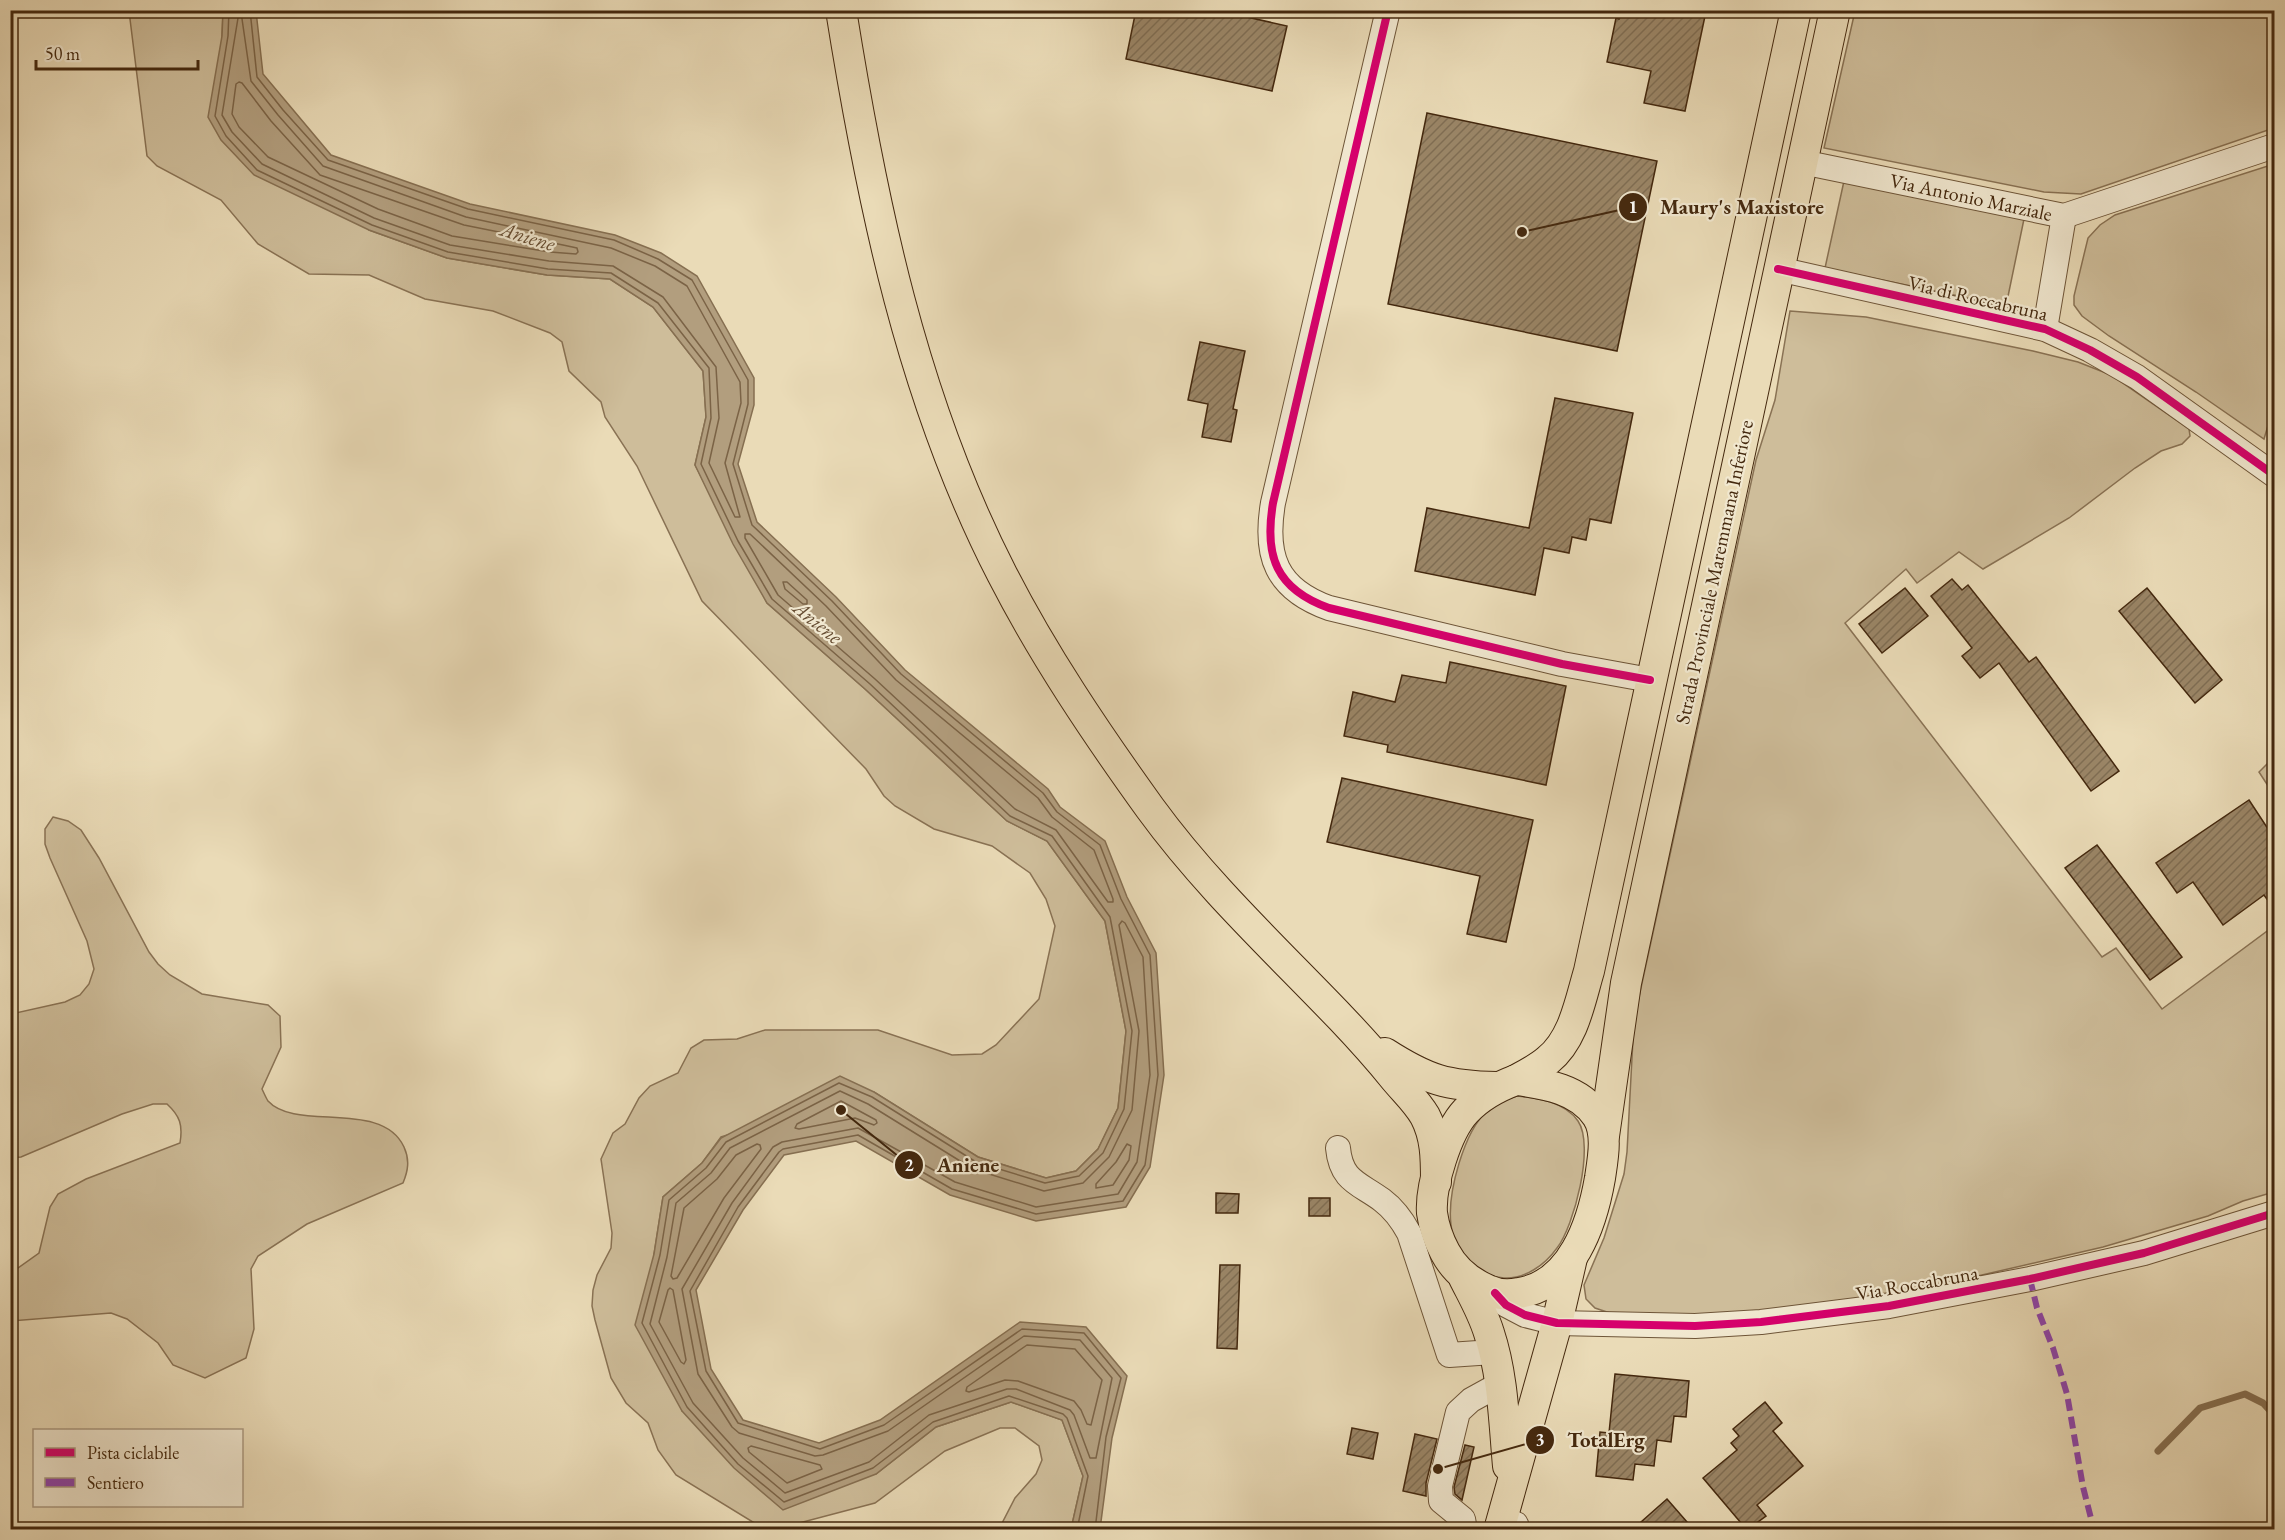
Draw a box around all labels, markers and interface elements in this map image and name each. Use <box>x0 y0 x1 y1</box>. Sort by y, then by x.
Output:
scale bar <box>36 33 198 71</box>
text: 50 m <box>45 42 80 65</box>
street label: Via Antonio Marziale <box>1888 167 2055 227</box>
callout: Maury's Maxistore <box>1618 187 1836 226</box>
text: Maury's Maxistore <box>1660 193 1824 220</box>
text: 1 <box>1628 195 1638 218</box>
water label: Aniene <box>496 214 559 257</box>
street label: Via di Roccabruna <box>1906 269 2050 327</box>
street label: Strada Provinciale Maremmana Inferiore <box>1669 417 1759 726</box>
water label: Aniene <box>786 593 849 651</box>
callout: Aniene <box>894 1145 1011 1184</box>
text: Aniene <box>936 1151 1000 1178</box>
text: 2 <box>904 1153 914 1176</box>
street label: Via Roccabruna <box>1854 1259 1980 1307</box>
callout: TotalErg <box>1525 1420 1657 1459</box>
text: TotalErg <box>1567 1426 1645 1453</box>
text: 3 <box>1535 1428 1545 1451</box>
legend <box>33 1429 243 1507</box>
text: Pista ciclabile <box>87 1441 179 1464</box>
text: Sentiero <box>87 1471 144 1494</box>

